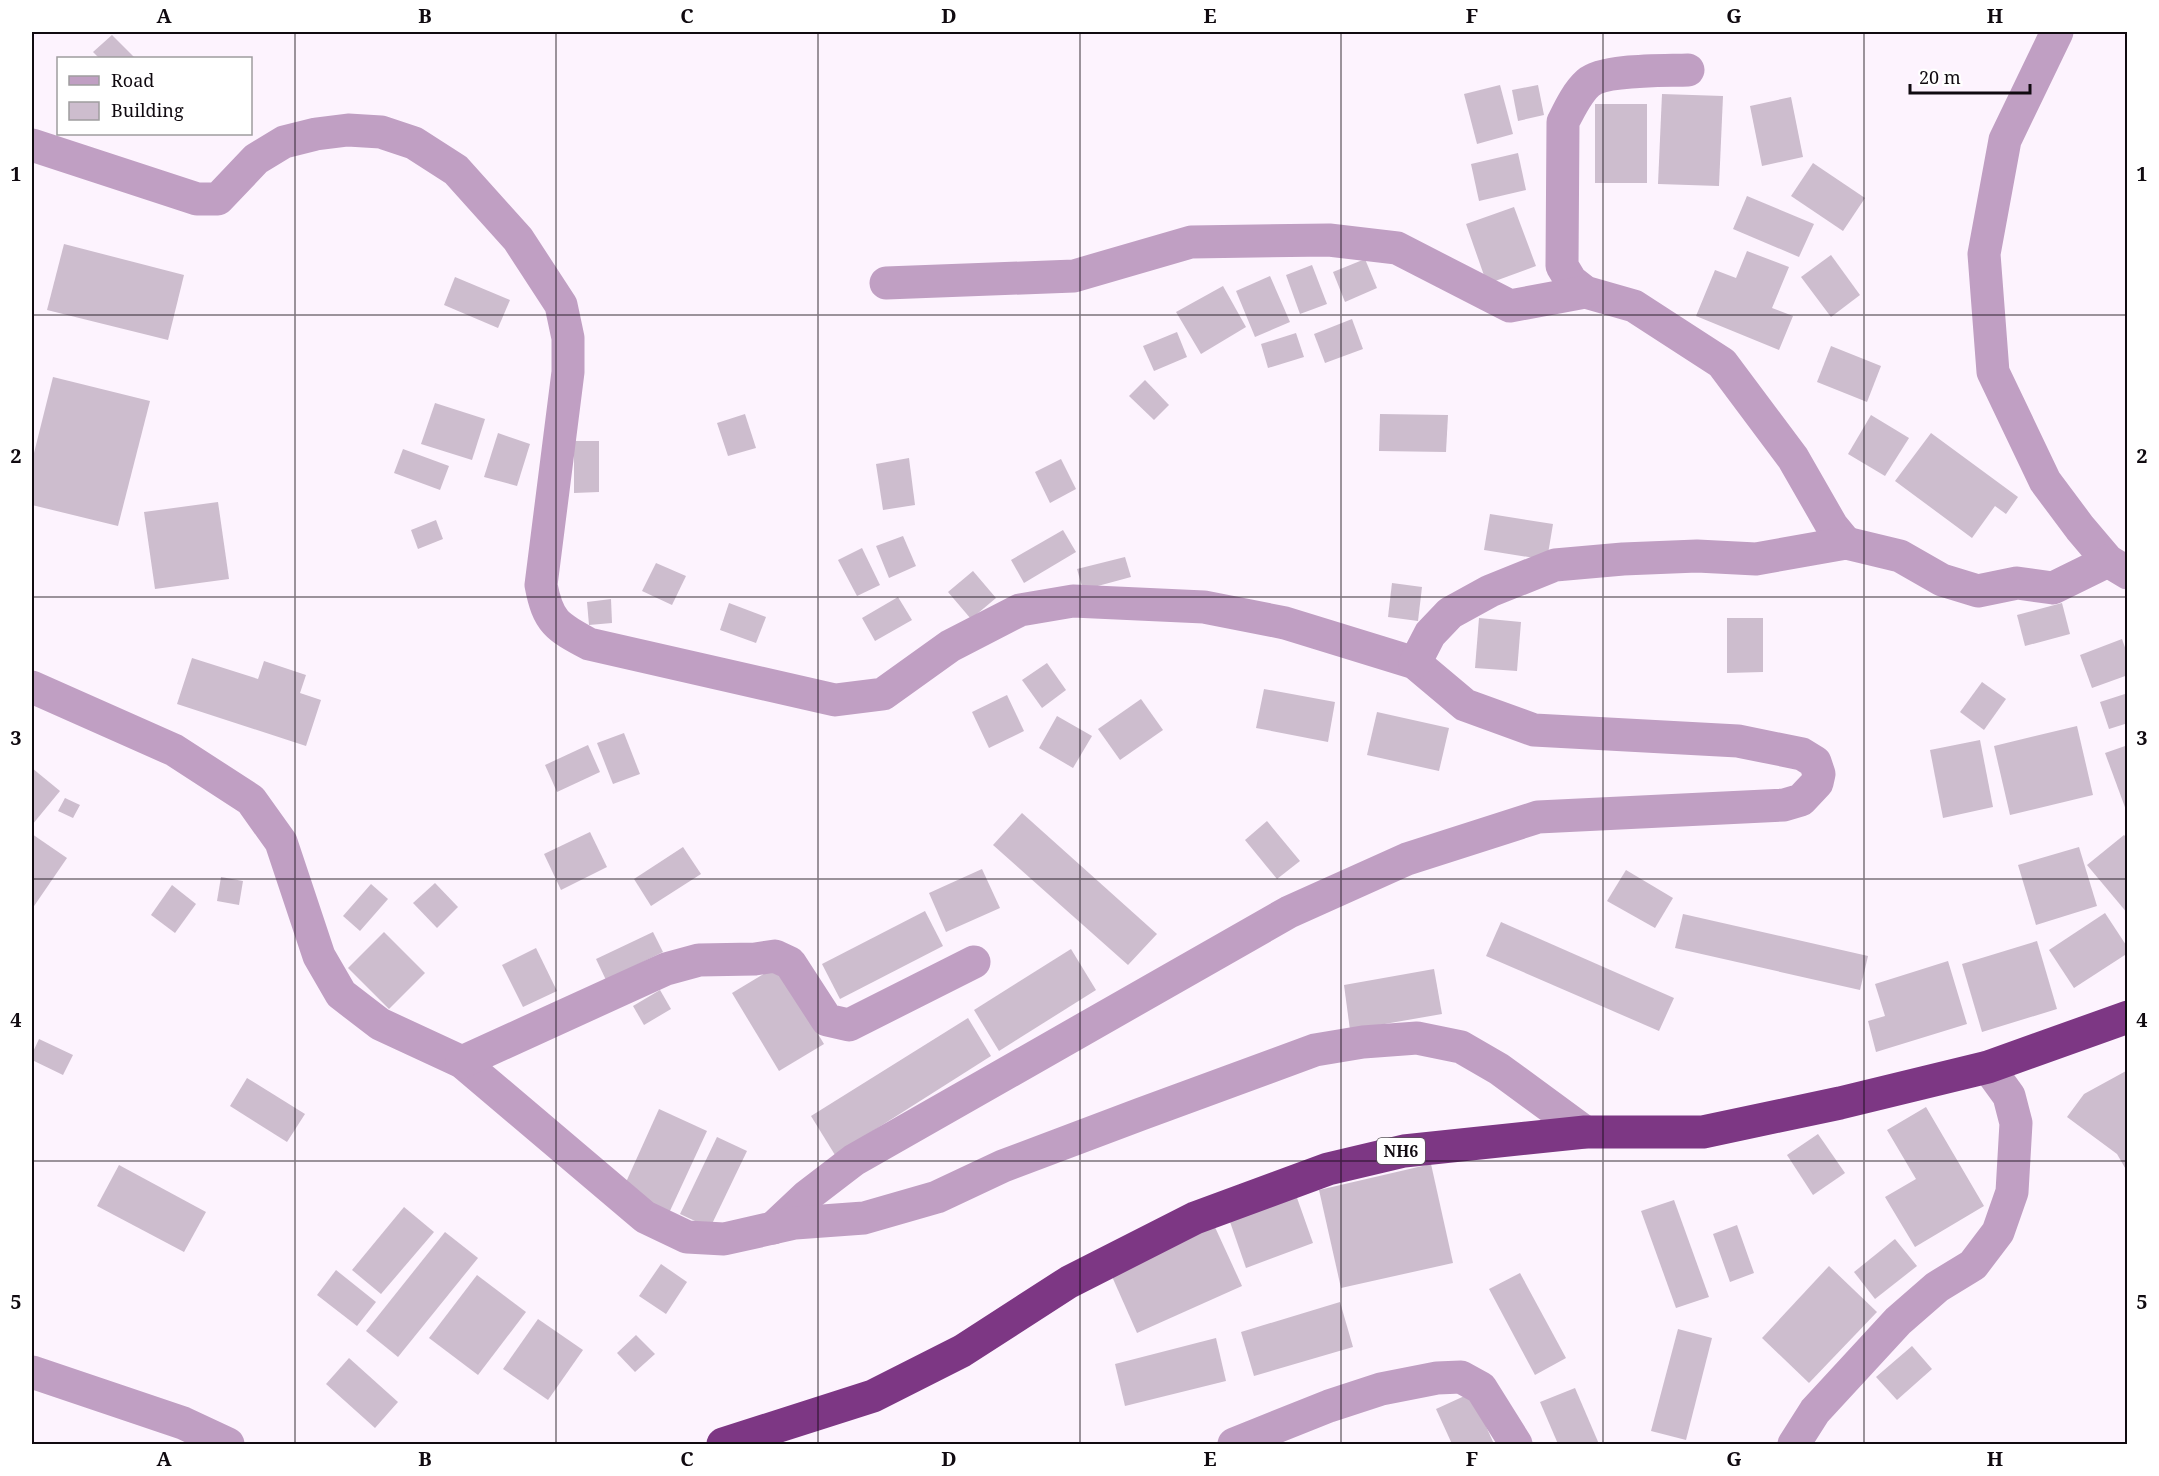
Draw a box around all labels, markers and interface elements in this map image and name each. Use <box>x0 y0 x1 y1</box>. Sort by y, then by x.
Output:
text: A <box>156 2 172 29</box>
text: B <box>418 2 432 29</box>
text: C <box>680 2 694 29</box>
text: D <box>941 2 957 29</box>
text: E <box>1203 2 1217 29</box>
text: F <box>1466 2 1478 29</box>
text: G <box>1726 2 1742 29</box>
text: H <box>1987 2 2003 29</box>
legend <box>57 57 252 135</box>
scale bar <box>1910 57 2030 95</box>
text: 20 m <box>1919 65 1961 89</box>
text: Road <box>111 68 154 92</box>
text: Building <box>111 98 184 122</box>
text: 1 <box>10 160 22 187</box>
text: 1 <box>2136 160 2148 187</box>
text: 2 <box>10 442 22 469</box>
text: 2 <box>2136 442 2148 469</box>
text: 3 <box>10 724 22 751</box>
text: 3 <box>2136 724 2148 751</box>
text: 4 <box>10 1006 22 1033</box>
text: 4 <box>2136 1006 2148 1033</box>
road number: NH6 <box>1377 1138 1425 1164</box>
text: 5 <box>10 1288 22 1315</box>
text: 5 <box>2136 1288 2148 1315</box>
text: A <box>156 1445 172 1472</box>
text: B <box>418 1445 432 1472</box>
text: C <box>680 1445 694 1472</box>
text: D <box>941 1445 957 1472</box>
text: E <box>1203 1445 1217 1472</box>
text: F <box>1466 1445 1478 1472</box>
text: G <box>1726 1445 1742 1472</box>
text: H <box>1987 1445 2003 1472</box>

